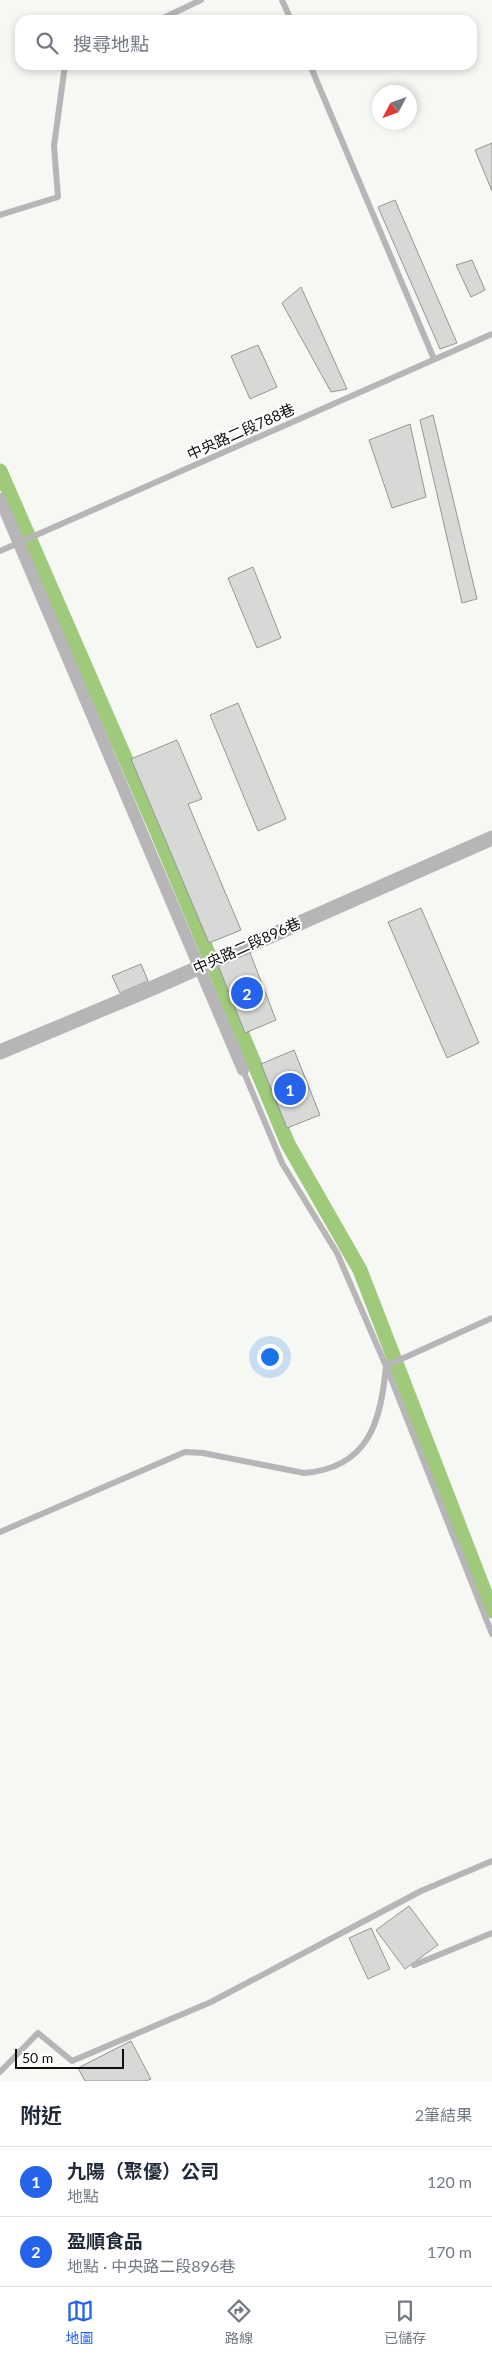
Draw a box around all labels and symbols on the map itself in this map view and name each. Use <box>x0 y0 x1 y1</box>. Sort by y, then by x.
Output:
north arrow <box>372 85 417 130</box>
street label: 中央路二段788巷 <box>184 399 297 463</box>
street label: 中央路二段896巷 <box>190 913 303 977</box>
pin: 2 <box>231 974 263 1012</box>
pin: 1 <box>274 1070 306 1108</box>
your location <box>257 1344 283 1370</box>
scale bar <box>15 2046 124 2069</box>

